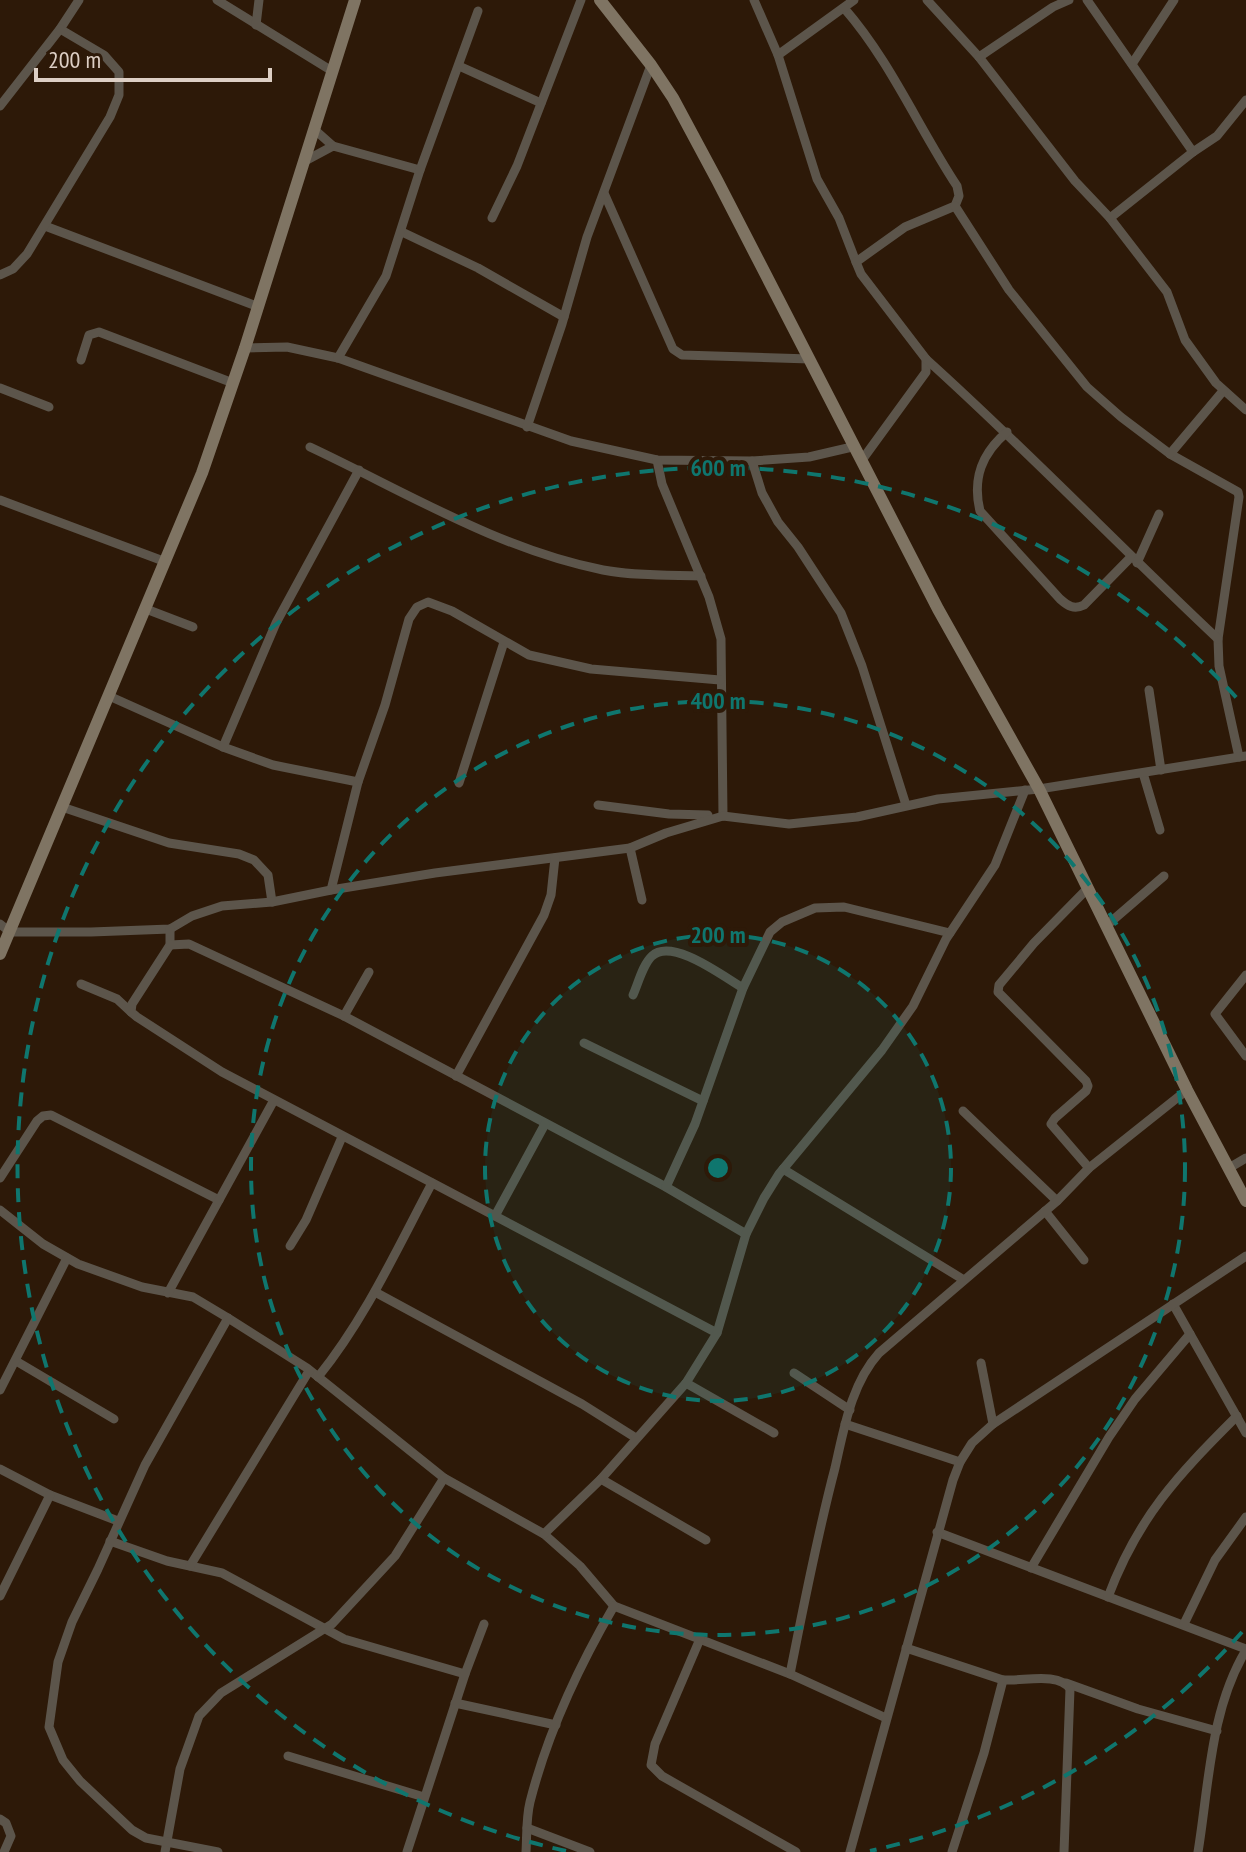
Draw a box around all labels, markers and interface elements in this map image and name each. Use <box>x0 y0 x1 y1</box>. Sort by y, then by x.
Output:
scale bar <box>36 32 270 82</box>
text: 200 m <box>48 44 101 75</box>
text: 600 m <box>690 452 746 483</box>
text: 400 m <box>690 685 746 716</box>
text: 200 m <box>690 919 746 950</box>
centre of rings <box>704 1154 732 1182</box>

